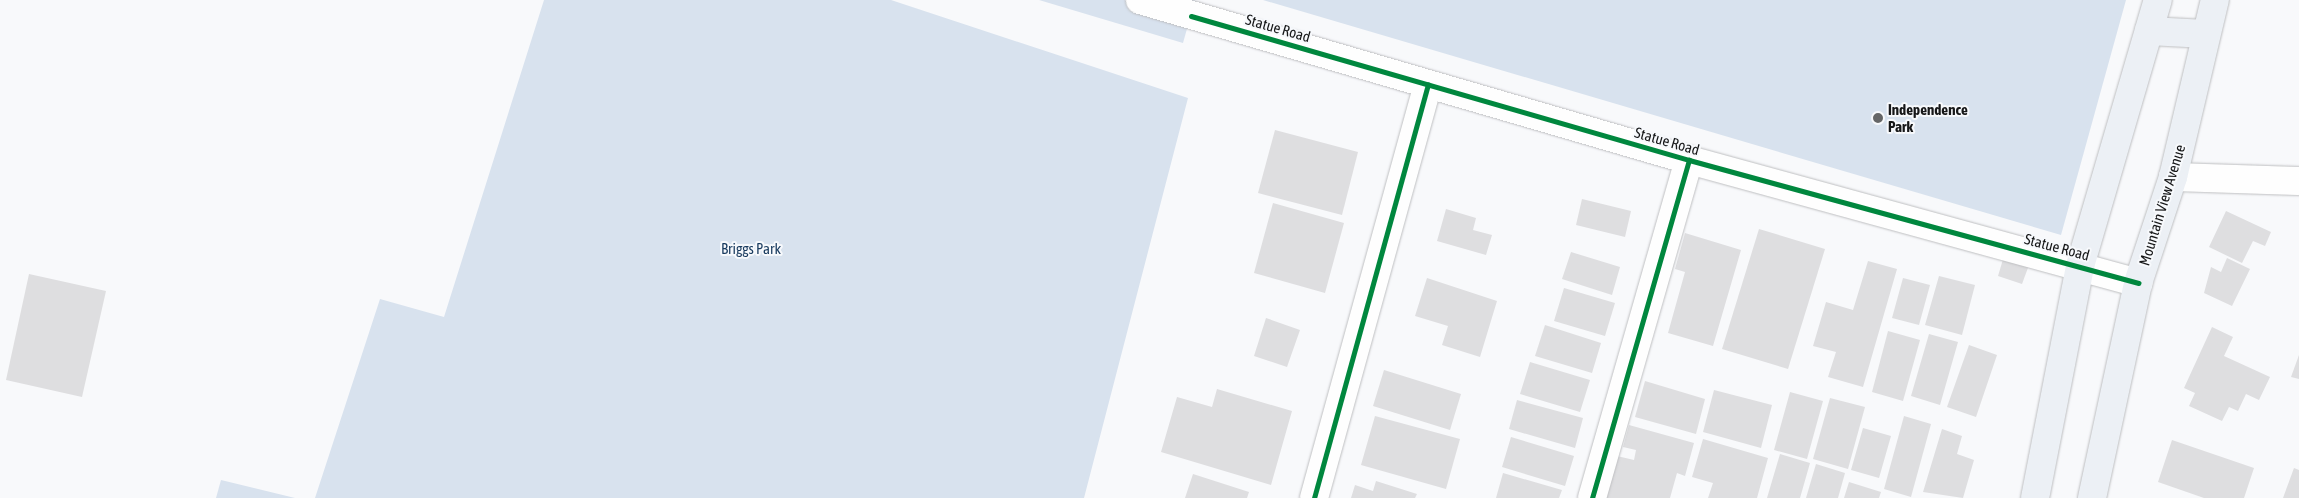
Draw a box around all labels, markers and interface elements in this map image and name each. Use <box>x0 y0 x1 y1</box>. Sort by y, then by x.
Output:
street label: Statue Road <box>1243 10 1313 46</box>
place label: Independence Park <box>1888 100 1968 135</box>
marker: Independence Park <box>1872 112 1884 124</box>
street label: Statue Road <box>1632 123 1702 159</box>
street label: Mountain View Avenue <box>2135 142 2189 268</box>
street label: Statue Road <box>2022 230 2092 264</box>
park label: Briggs Park <box>721 240 781 258</box>

